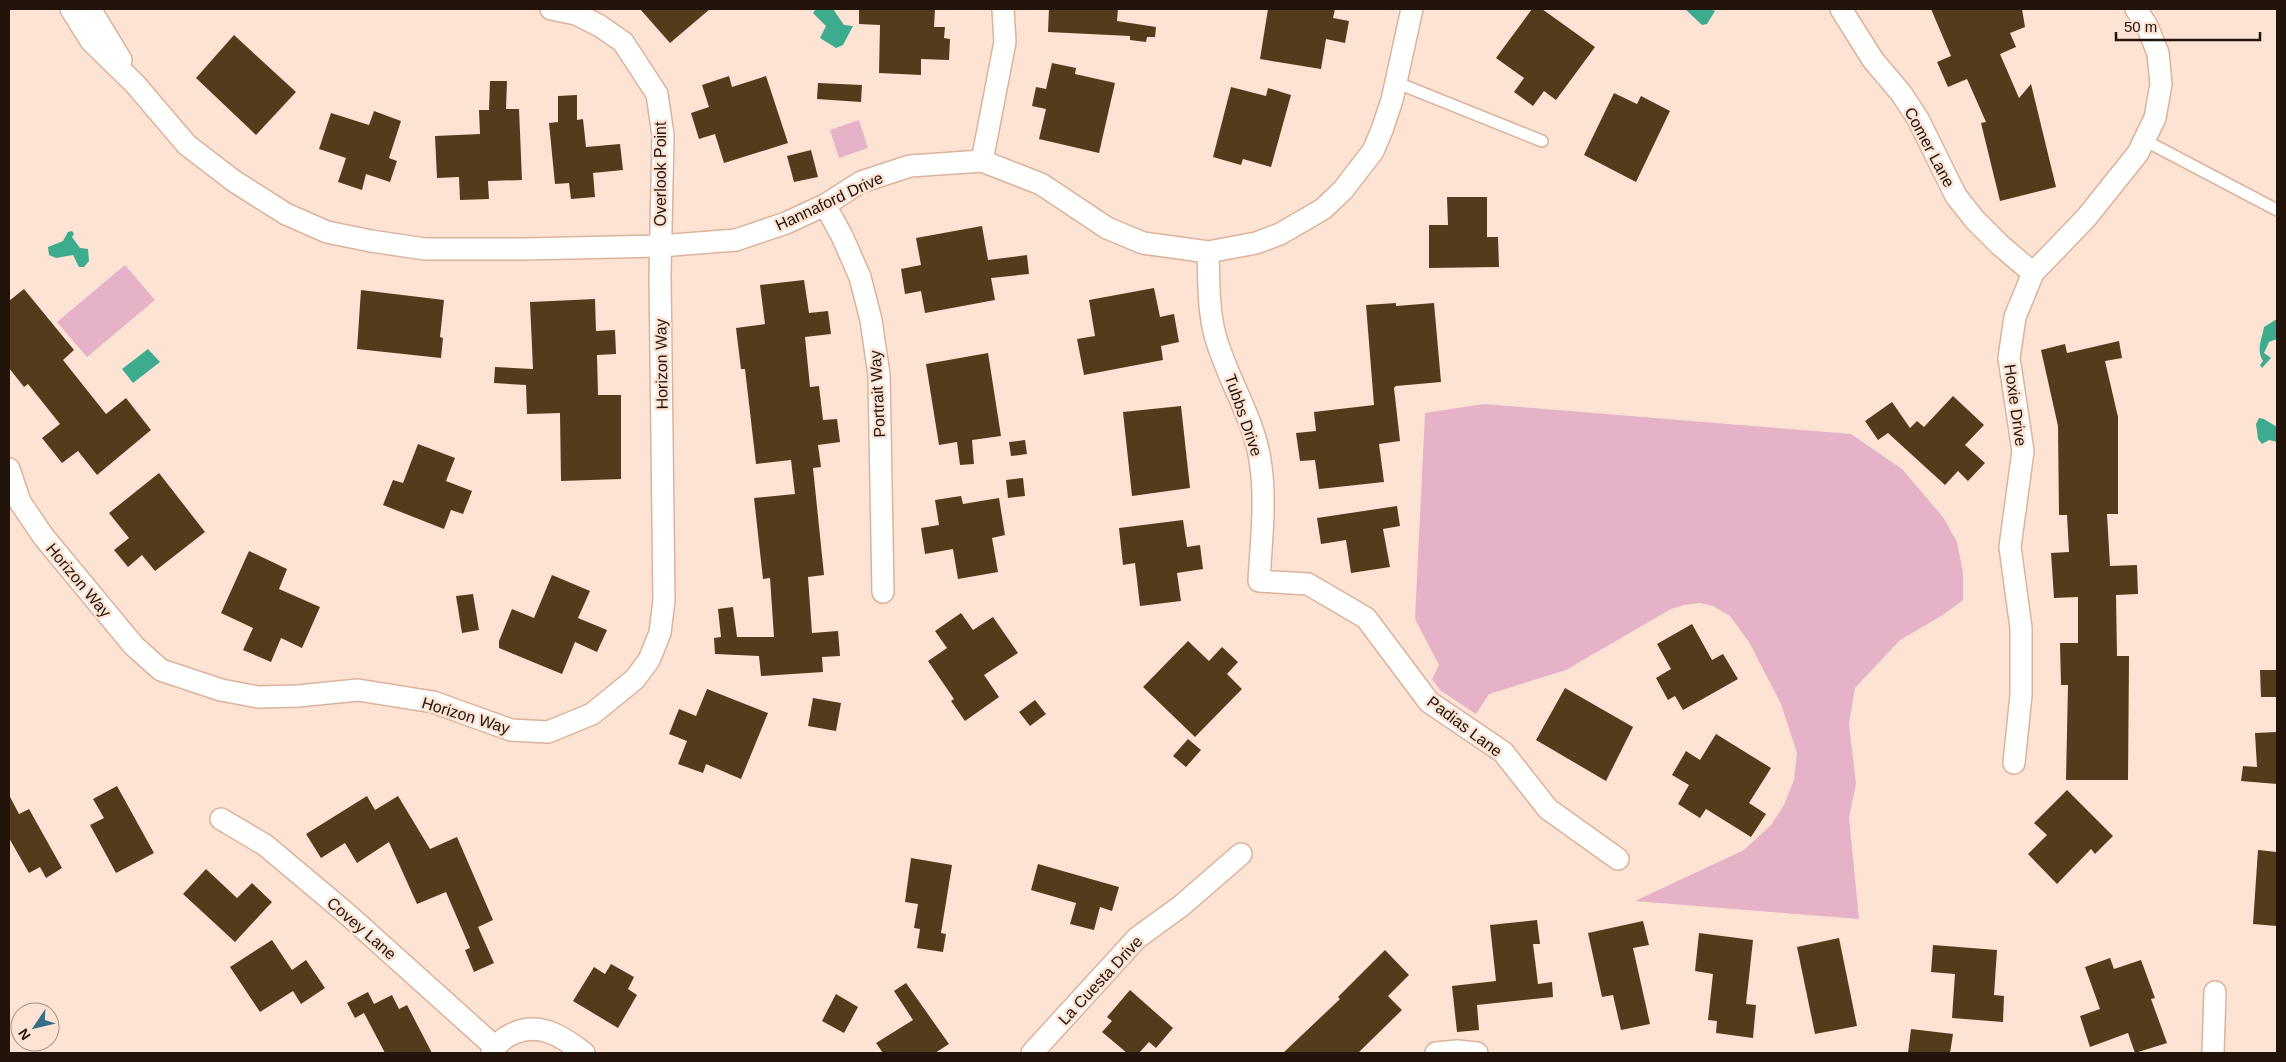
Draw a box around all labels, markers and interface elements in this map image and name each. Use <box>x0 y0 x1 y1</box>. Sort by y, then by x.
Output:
scale bar <box>2116 10 2260 42</box>
text: 50 m <box>2124 18 2157 35</box>
street label: Comer Lane <box>1901 104 1958 190</box>
street label: Overlook Point <box>652 121 669 226</box>
street label: Hannaford Drive <box>773 169 886 234</box>
street label: Horizon Way <box>652 318 671 410</box>
street label: Portrait Way <box>867 350 888 438</box>
street label: Hoxie Drive <box>2001 363 2030 447</box>
street label: Tubbs Drive <box>1222 372 1266 459</box>
street label: Horizon Way <box>43 540 114 621</box>
street label: Padias Lane <box>1424 693 1505 760</box>
street label: Horizon Way <box>420 694 512 737</box>
street label: Covey Lane <box>324 894 400 963</box>
street label: La Cuesta Drive <box>1055 933 1146 1028</box>
north arrow <box>10 1002 60 1052</box>
text: N <box>15 1026 34 1043</box>

